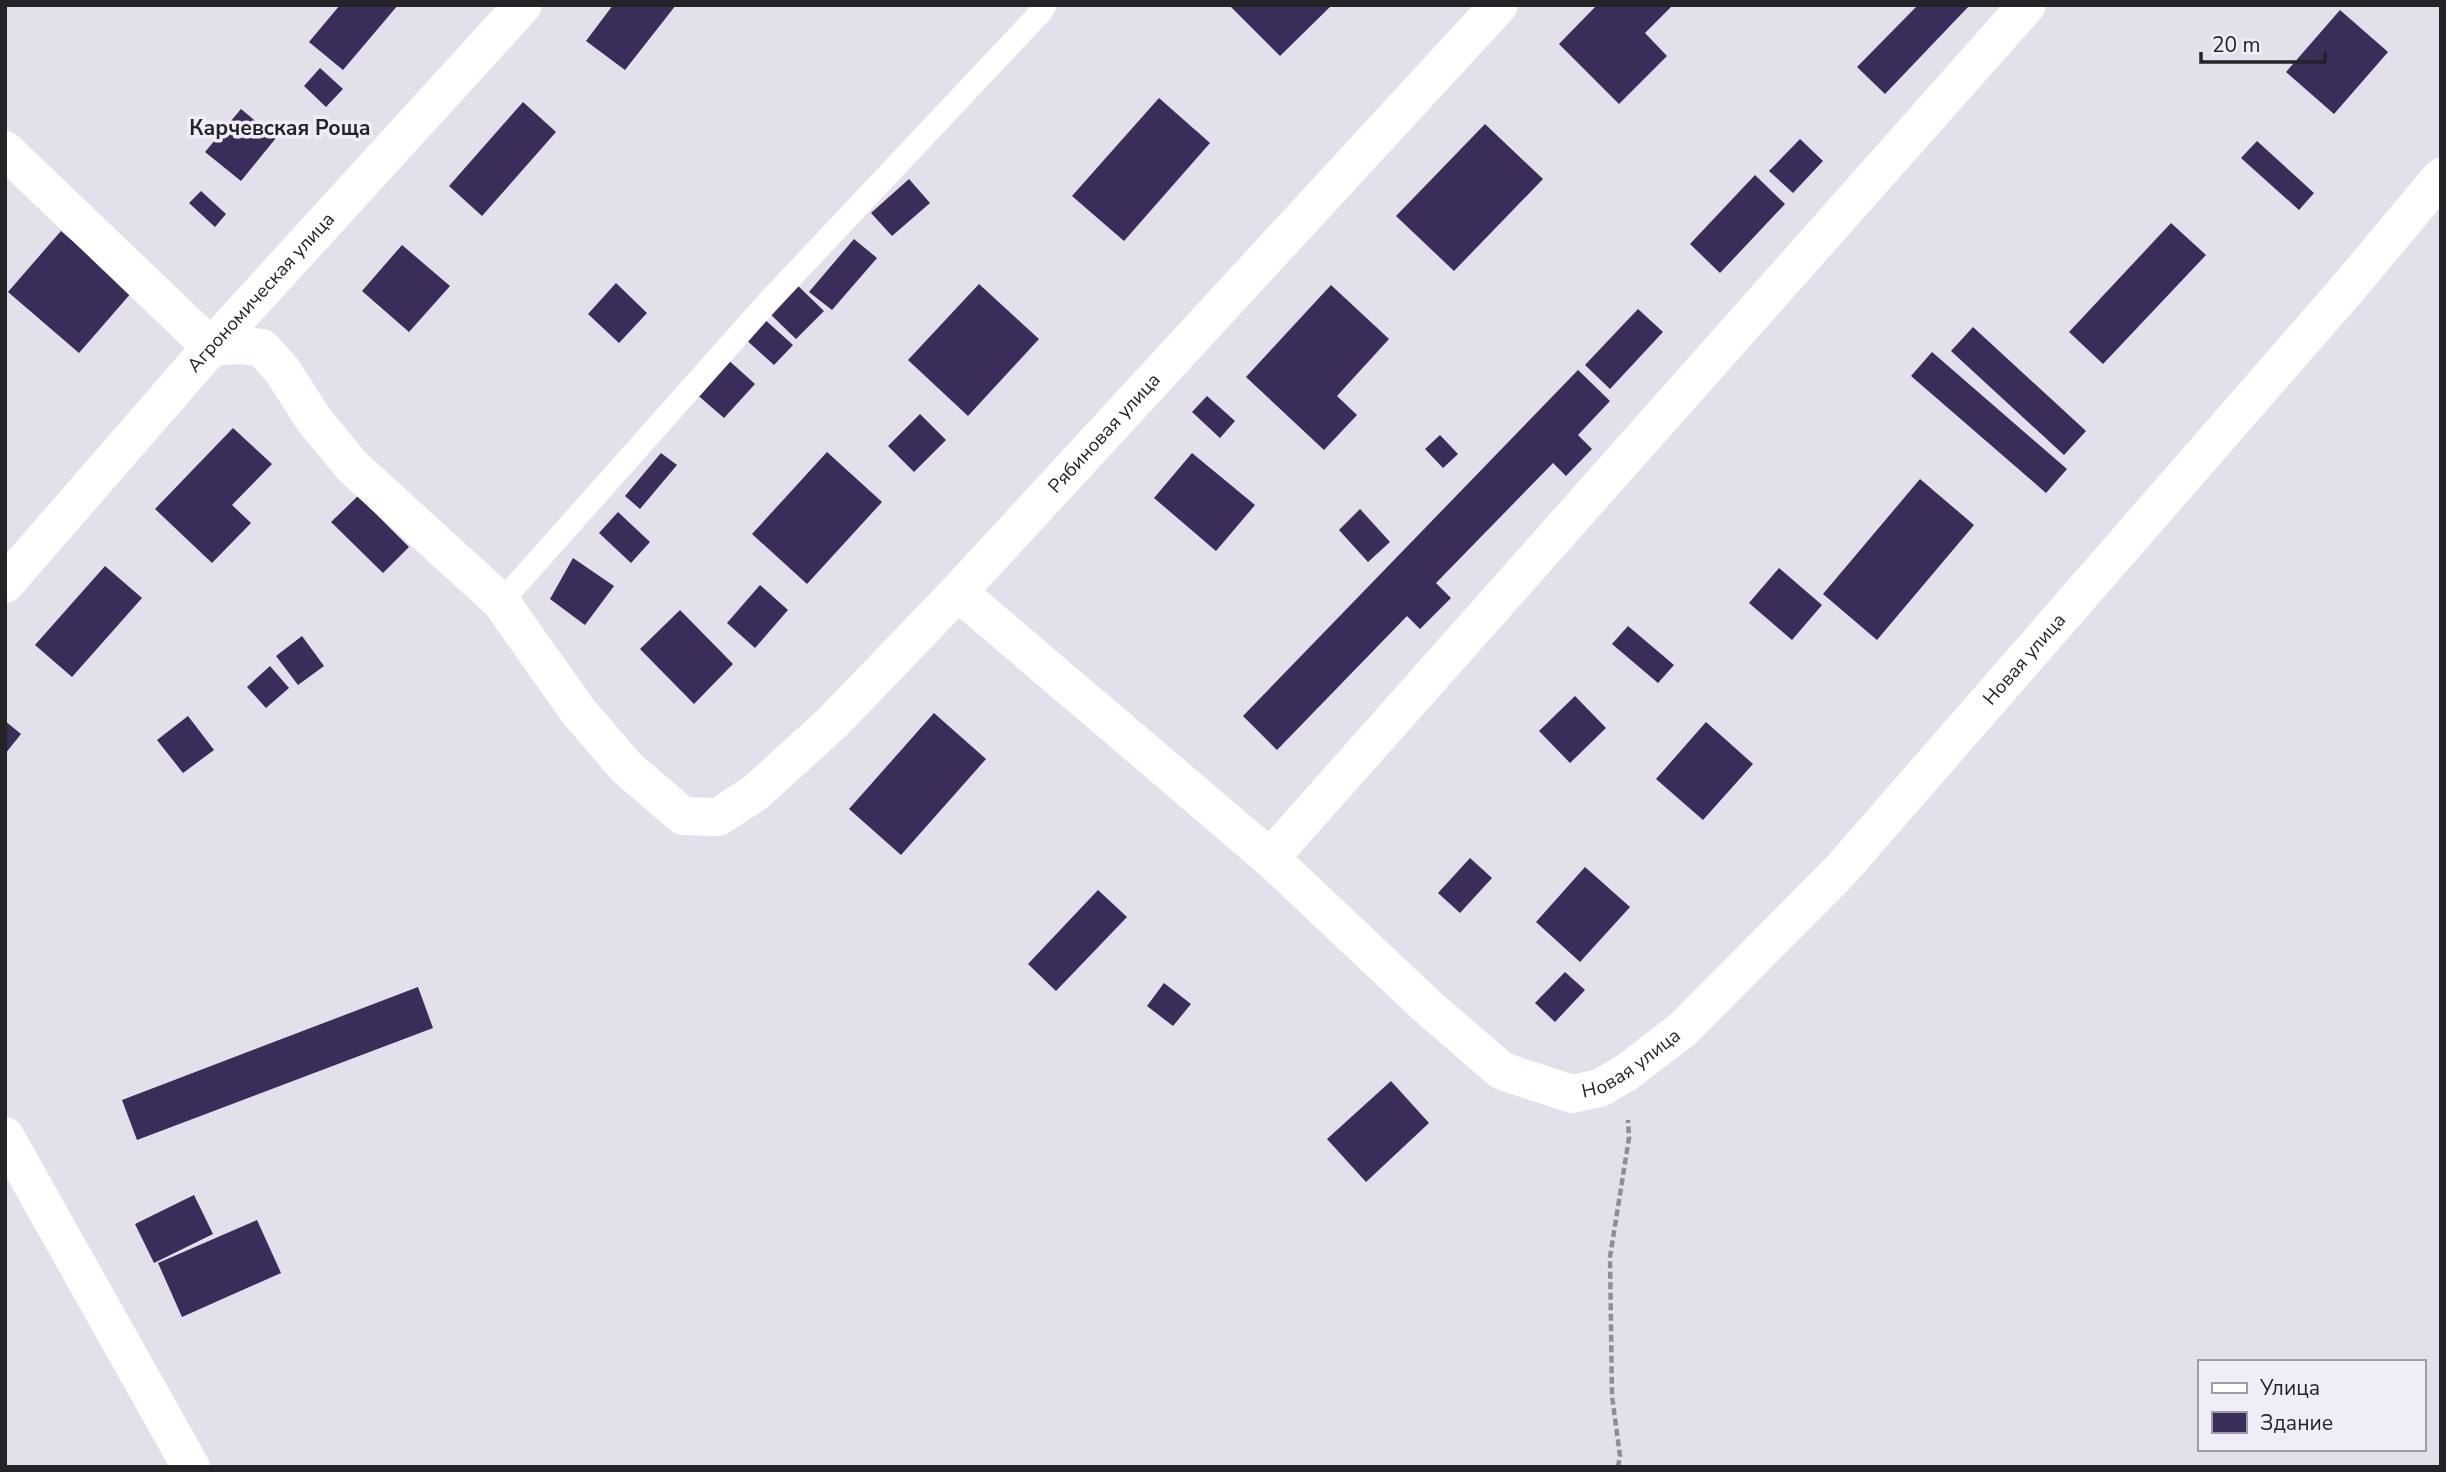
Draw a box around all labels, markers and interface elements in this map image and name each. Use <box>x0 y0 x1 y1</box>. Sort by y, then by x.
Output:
scale bar <box>2201 21 2325 65</box>
text: 20 m <box>2212 31 2261 59</box>
district label: Карчевская Роща <box>189 114 371 142</box>
street label: Агрономическая улица <box>182 207 341 378</box>
street label: Рябиновая улица <box>1042 367 1166 499</box>
street label: Новая улица <box>1977 608 2072 711</box>
street label: Новая улица <box>1579 1023 1686 1105</box>
legend <box>2198 1360 2425 1451</box>
text: Улица <box>2259 1374 2320 1402</box>
text: Здание <box>2260 1409 2333 1437</box>

